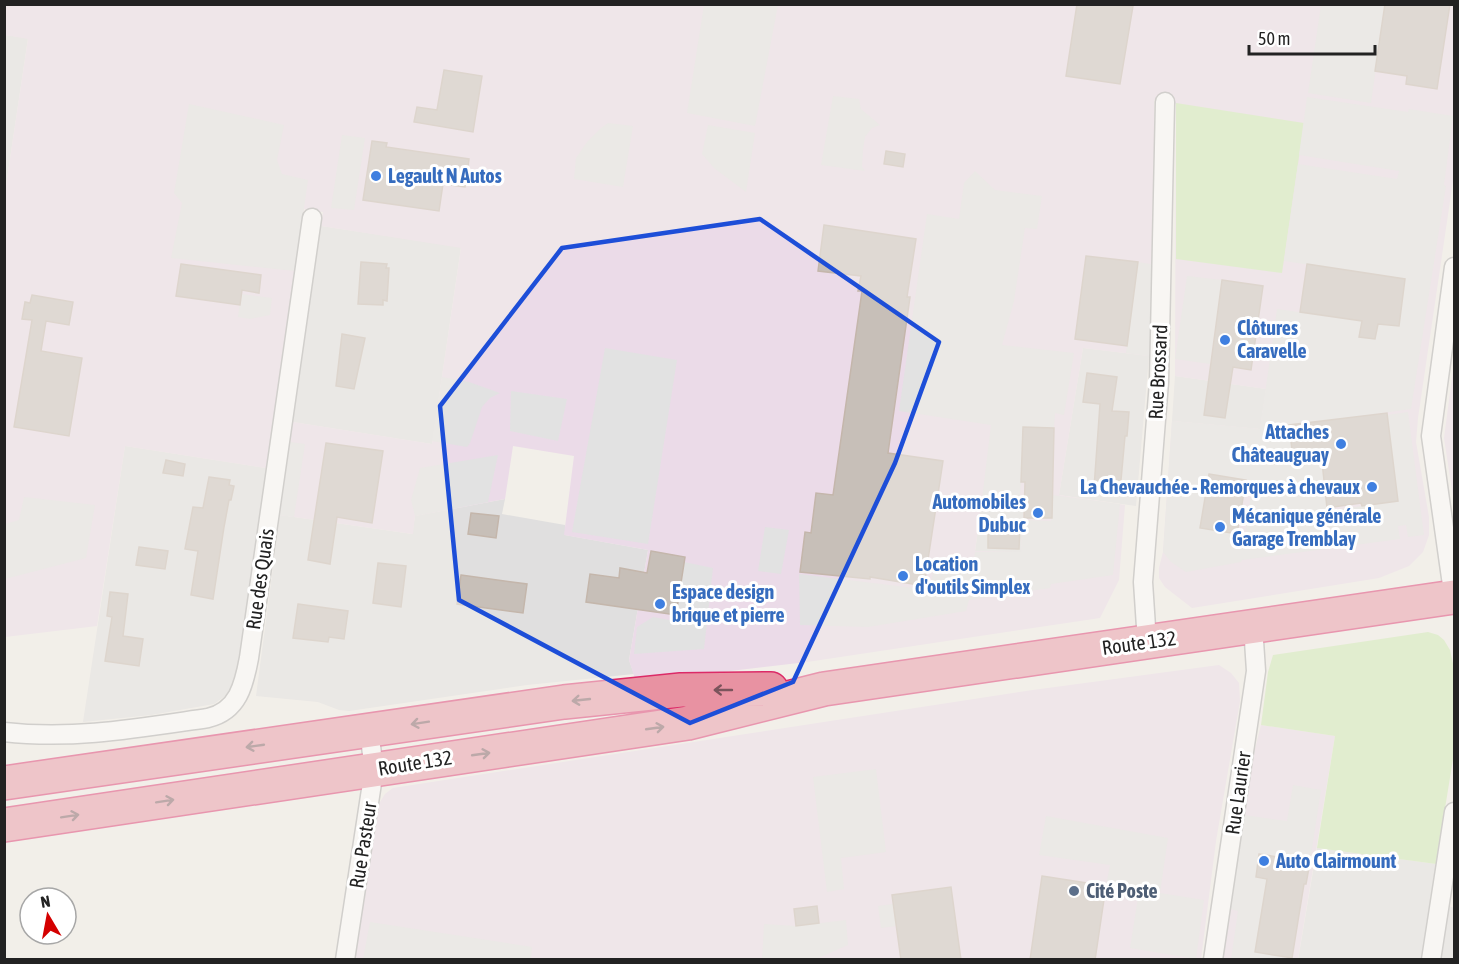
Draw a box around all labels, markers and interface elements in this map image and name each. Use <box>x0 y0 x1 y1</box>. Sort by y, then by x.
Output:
scale bar <box>1249 18 1375 56</box>
text: 50 m <box>1258 28 1290 49</box>
place label: Legault N Autos <box>388 164 502 187</box>
marker: Legault N Autos <box>369 169 383 183</box>
place label: Clôtures Caravelle <box>1237 316 1307 362</box>
street label: Rue Brossard <box>1144 324 1171 420</box>
marker: Clôtures Caravelle <box>1218 333 1232 347</box>
place label: Attaches Châteauguay <box>1232 420 1330 466</box>
marker: Attaches Châteauguay <box>1334 437 1348 451</box>
place label: La Chevauchée - Remorques à chevaux <box>1080 475 1360 498</box>
marker: La Chevauchée - Remorques à chevaux <box>1365 480 1379 494</box>
place label: Automobiles Dubuc <box>931 490 1027 536</box>
place label: Mécanique générale Garage Tremblay <box>1232 504 1381 550</box>
marker: Automobiles Dubuc <box>1031 506 1045 520</box>
marker: Mécanique générale Garage Tremblay <box>1213 520 1227 534</box>
street label: Rue des Quais <box>241 527 278 631</box>
place label: Location d'outils Simplex <box>915 552 1030 598</box>
marker: Location d'outils Simplex <box>896 569 910 583</box>
place label: Espace design brique et pierre <box>672 580 785 626</box>
marker: Espace design brique et pierre <box>653 597 667 611</box>
street label: Route 132 <box>1100 626 1177 659</box>
one-way arrow <box>714 684 734 696</box>
one-way arrow <box>572 695 592 706</box>
one-way arrow <box>410 717 430 728</box>
one-way arrow <box>644 722 664 733</box>
one-way arrow <box>246 741 265 752</box>
street label: Route 132 <box>376 745 454 780</box>
one-way arrow <box>471 748 490 759</box>
street label: Rue Laurier <box>1220 749 1255 836</box>
one-way arrow <box>154 796 174 807</box>
street label: Rue Pasteur <box>344 799 381 890</box>
one-way arrow <box>60 810 79 821</box>
place label: Auto Clairmount <box>1275 849 1396 872</box>
marker: Auto Clairmount <box>1257 854 1271 868</box>
place label: Cité Poste <box>1086 879 1158 902</box>
marker: Cité Poste <box>1067 884 1081 898</box>
north arrow <box>18 886 78 946</box>
text: N <box>39 892 52 911</box>

